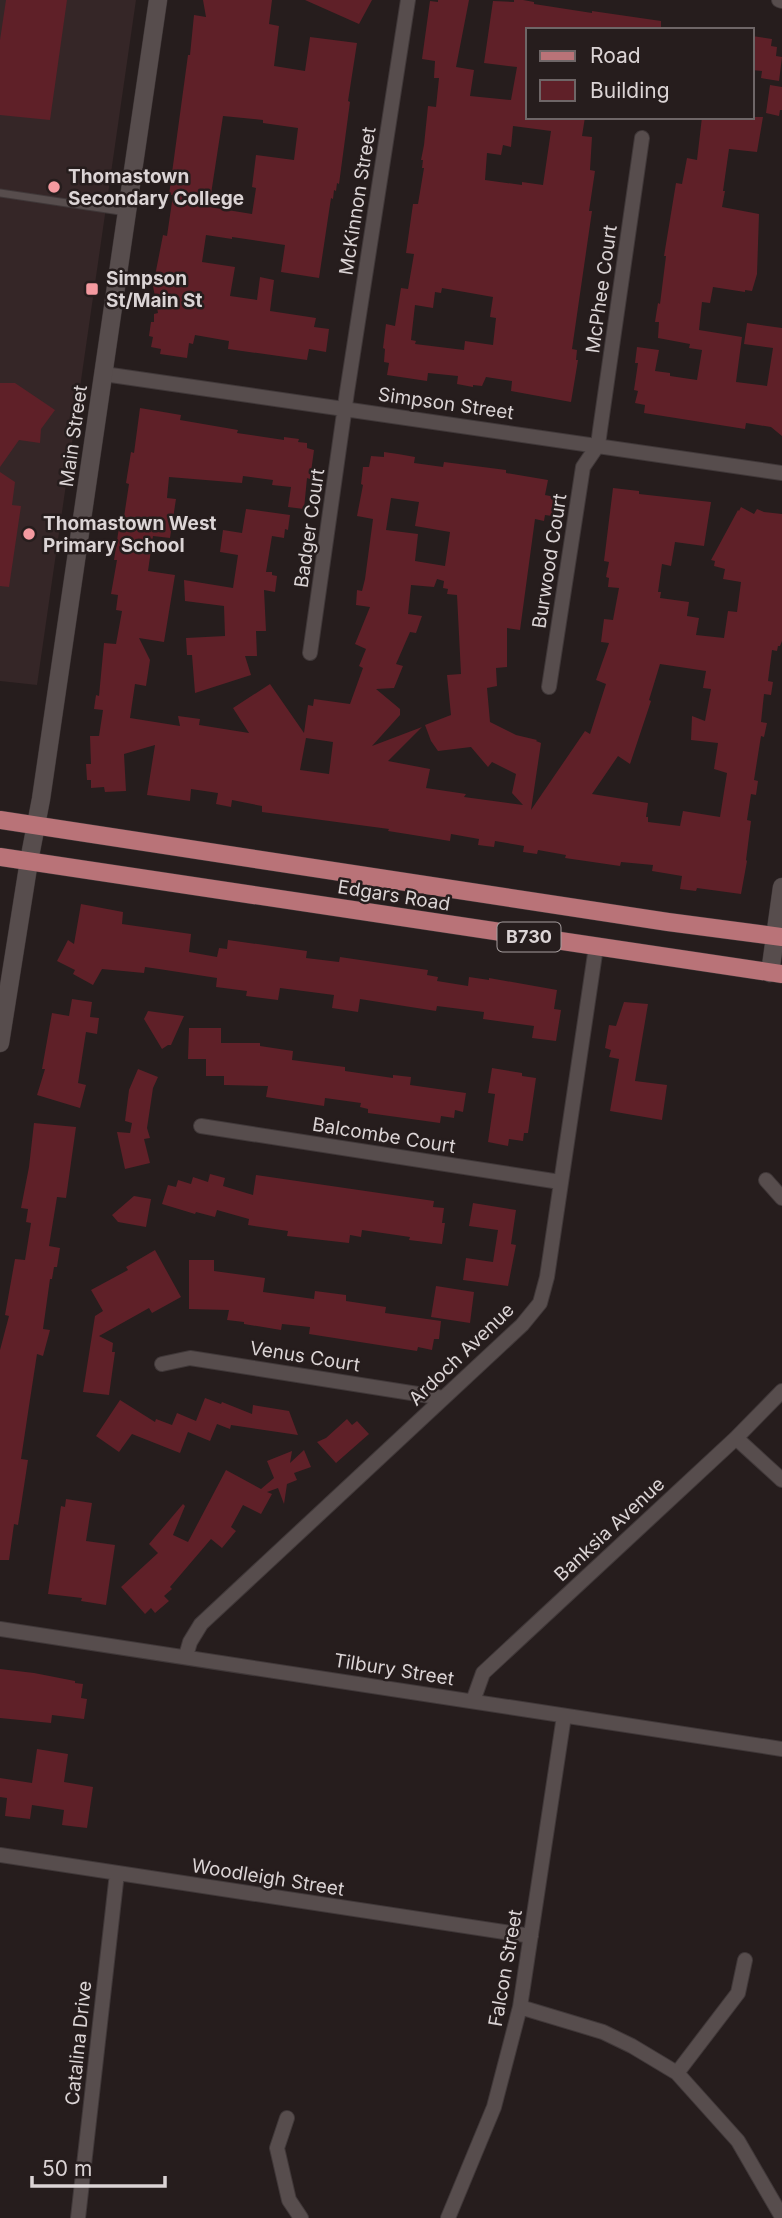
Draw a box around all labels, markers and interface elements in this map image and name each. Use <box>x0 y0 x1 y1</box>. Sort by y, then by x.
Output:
legend <box>526 28 754 119</box>
text: Road <box>590 43 641 68</box>
text: Building <box>590 78 670 103</box>
street label: McKinnon Street <box>334 125 381 277</box>
place label: Thomastown Secondary College <box>68 165 244 210</box>
marker: Thomastown Secondary College <box>46 179 62 195</box>
street label: McPhee Court <box>581 224 622 355</box>
place label: Simpson St/Main St <box>106 267 202 312</box>
marker: Simpson St/Main St <box>84 281 100 297</box>
street label: Simpson Street <box>377 383 515 424</box>
street label: Main Street <box>55 384 92 488</box>
street label: Badger Court <box>290 467 329 589</box>
street label: Burwood Court <box>527 492 571 630</box>
place label: Thomastown West Primary School <box>43 512 217 557</box>
marker: Thomastown West Primary School <box>21 526 37 542</box>
street label: Edgars Road <box>336 875 452 916</box>
road number: B730 <box>498 922 560 952</box>
street label: Balcombe Court <box>311 1113 457 1158</box>
street label: Ardoch Avenue <box>404 1298 519 1410</box>
street label: Venus Court <box>248 1336 362 1377</box>
street label: Banksia Avenue <box>550 1472 669 1586</box>
street label: Tilbury Street <box>332 1649 456 1690</box>
street label: Woodleigh Street <box>190 1854 346 1901</box>
street label: Falcon Street <box>484 1908 527 2028</box>
street label: Catalina Drive <box>61 1980 96 2106</box>
scale bar <box>32 2144 164 2188</box>
text: 50 m <box>42 2156 92 2181</box>

